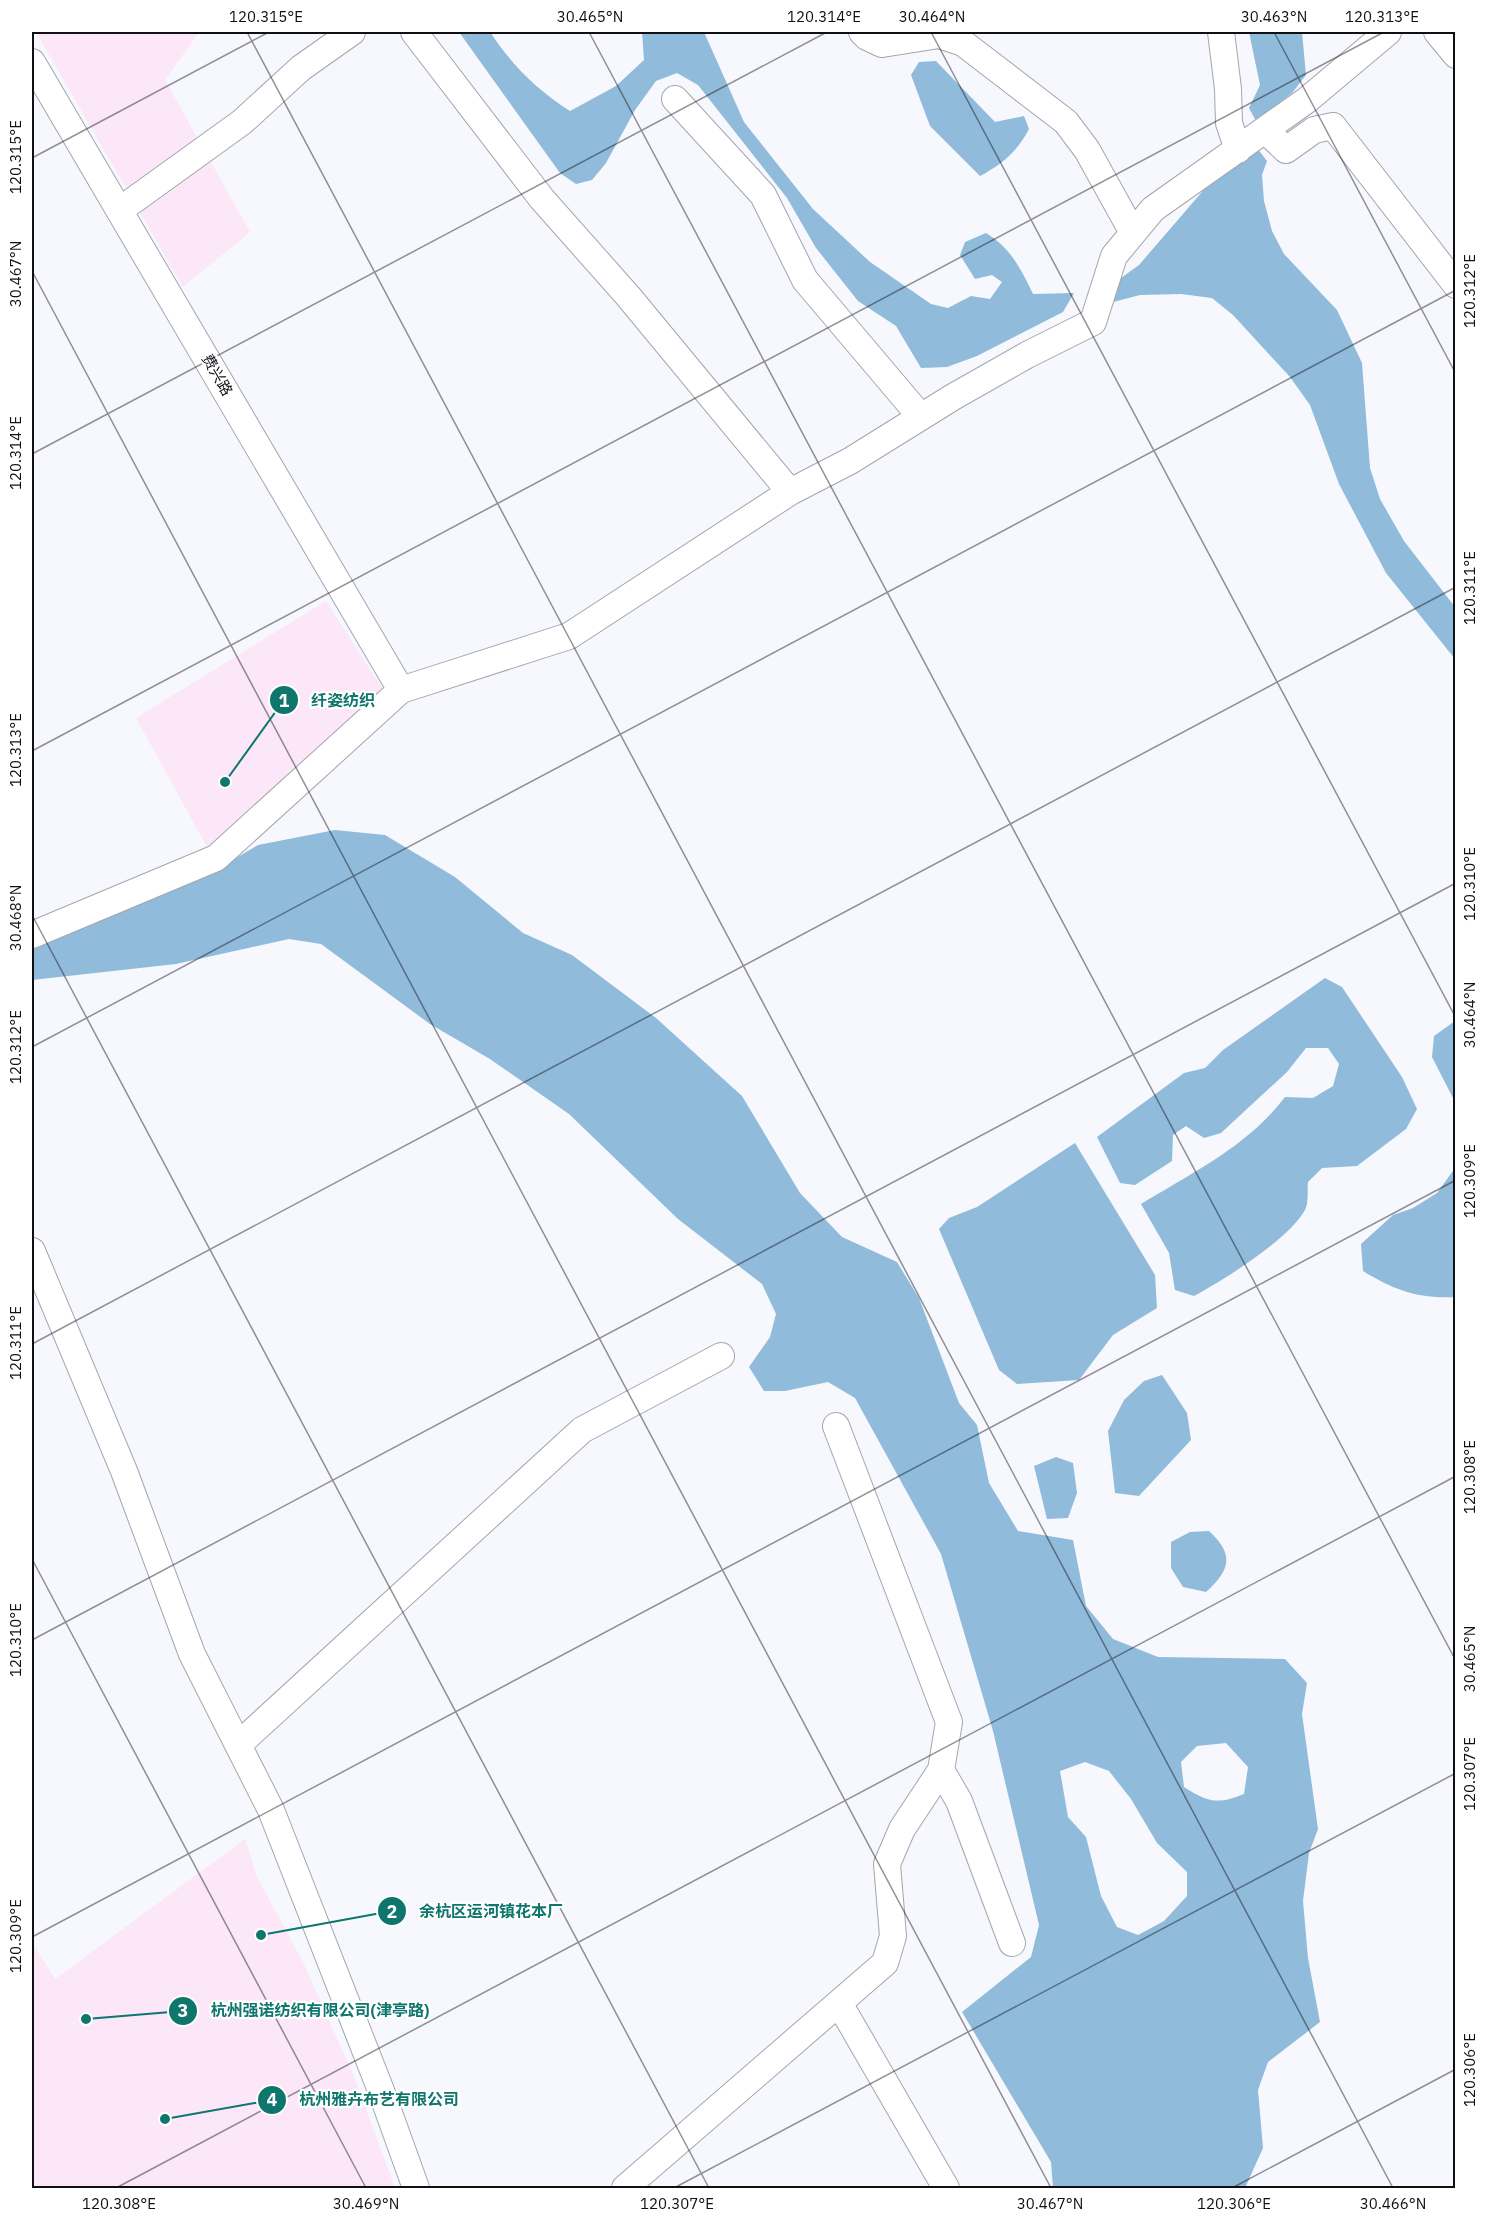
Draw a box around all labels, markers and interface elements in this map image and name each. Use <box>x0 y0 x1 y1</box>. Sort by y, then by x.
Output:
text: 120.315°E <box>229 7 303 26</box>
text: 30.465°N <box>557 7 623 26</box>
text: 120.314°E <box>787 7 861 26</box>
text: 30.464°N <box>899 7 965 26</box>
text: 30.463°N <box>1241 7 1307 26</box>
text: 120.313°E <box>1345 7 1419 26</box>
text: 120.315°E <box>6 120 25 194</box>
text: 30.467°N <box>6 241 25 307</box>
text: 120.312°E <box>1460 254 1479 328</box>
street label: 费兴路 <box>198 351 237 399</box>
text: 120.314°E <box>6 416 25 490</box>
text: 120.311°E <box>1460 551 1479 625</box>
callout: 纤姿纺织 <box>269 683 387 717</box>
text: 1 <box>279 689 290 712</box>
text: 纤姿纺织 <box>311 690 375 710</box>
text: 120.313°E <box>6 713 25 787</box>
text: 120.310°E <box>1460 847 1479 921</box>
text: 30.468°N <box>6 885 25 951</box>
text: 30.464°N <box>1460 982 1479 1048</box>
text: 120.312°E <box>6 1010 25 1084</box>
text: 120.309°E <box>1460 1144 1479 1218</box>
text: 120.311°E <box>6 1306 25 1380</box>
text: 120.308°E <box>1460 1440 1479 1514</box>
text: 120.310°E <box>6 1603 25 1677</box>
text: 30.465°N <box>1460 1626 1479 1692</box>
text: 120.307°E <box>1460 1737 1479 1811</box>
callout: 余杭区运河镇花本厂 <box>377 1894 575 1928</box>
text: 120.309°E <box>6 1899 25 1973</box>
text: 2 <box>387 1900 397 1923</box>
text: 余杭区运河镇花本厂 <box>419 1901 563 1921</box>
callout: 杭州强诺纺织有限公司(津亭路) <box>168 1994 441 2028</box>
text: 3 <box>178 1999 188 2022</box>
text: 杭州强诺纺织有限公司(津亭路) <box>211 2000 429 2020</box>
text: 120.306°E <box>1460 2033 1479 2107</box>
callout: 杭州雅卉布艺有限公司 <box>257 2083 471 2117</box>
text: 4 <box>267 2088 278 2111</box>
text: 杭州雅卉布艺有限公司 <box>299 2089 459 2109</box>
text: 120.308°E <box>82 2194 156 2213</box>
text: 30.469°N <box>333 2194 399 2213</box>
text: 120.307°E <box>640 2194 714 2213</box>
text: 30.467°N <box>1017 2194 1083 2213</box>
text: 120.306°E <box>1197 2194 1271 2213</box>
text: 30.466°N <box>1360 2194 1426 2213</box>

